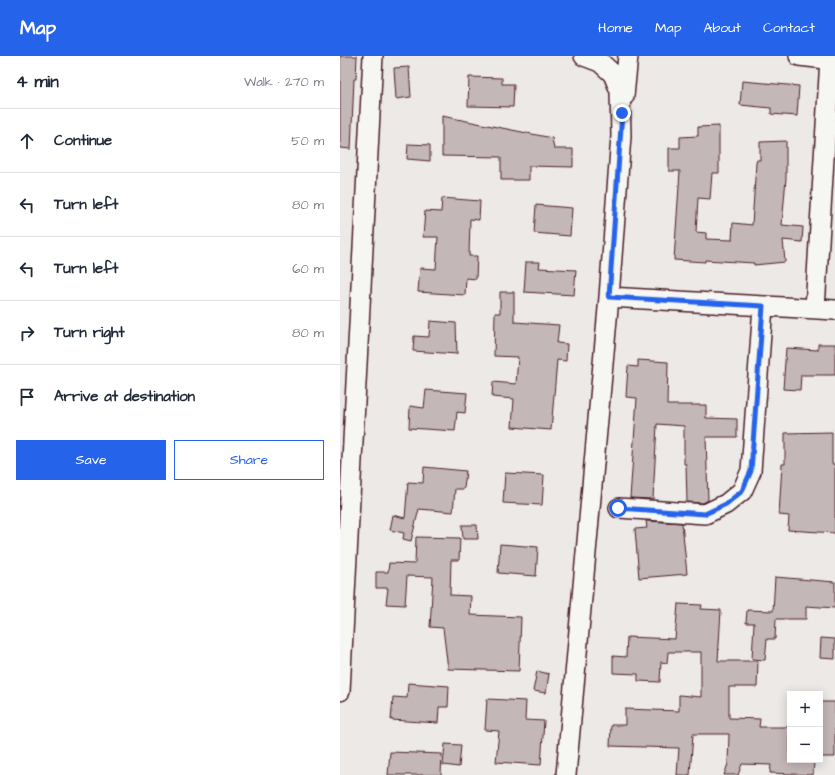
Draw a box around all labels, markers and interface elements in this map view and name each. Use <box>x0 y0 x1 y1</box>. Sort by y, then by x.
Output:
text: Map <box>20 15 56 42</box>
text: Home <box>598 18 633 38</box>
text: Map <box>655 18 681 38</box>
text: About <box>703 18 741 38</box>
text: Contact <box>763 18 815 38</box>
text: 4 min <box>16 70 59 94</box>
text: Walk · 270 m <box>244 73 324 91</box>
route end <box>613 104 631 122</box>
icon: ahead <box>16 130 38 152</box>
text: Continue <box>54 130 112 151</box>
text: 50 m <box>291 132 324 150</box>
icon: left <box>16 194 38 216</box>
text: Turn left <box>54 194 118 215</box>
text: 80 m <box>292 196 324 214</box>
icon: left <box>16 258 38 280</box>
text: Turn left <box>54 258 118 279</box>
text: 60 m <box>292 260 324 278</box>
icon: right <box>16 322 38 344</box>
text: Turn right <box>54 322 125 343</box>
text: 80 m <box>292 324 324 342</box>
icon: arrive <box>16 386 38 408</box>
text: Arrive at destination <box>54 386 195 407</box>
button: Save <box>16 440 166 480</box>
button: Share <box>174 440 324 480</box>
route start <box>609 499 627 517</box>
map controls <box>787 691 823 763</box>
button: + <box>787 691 823 727</box>
button: − <box>787 727 823 763</box>

